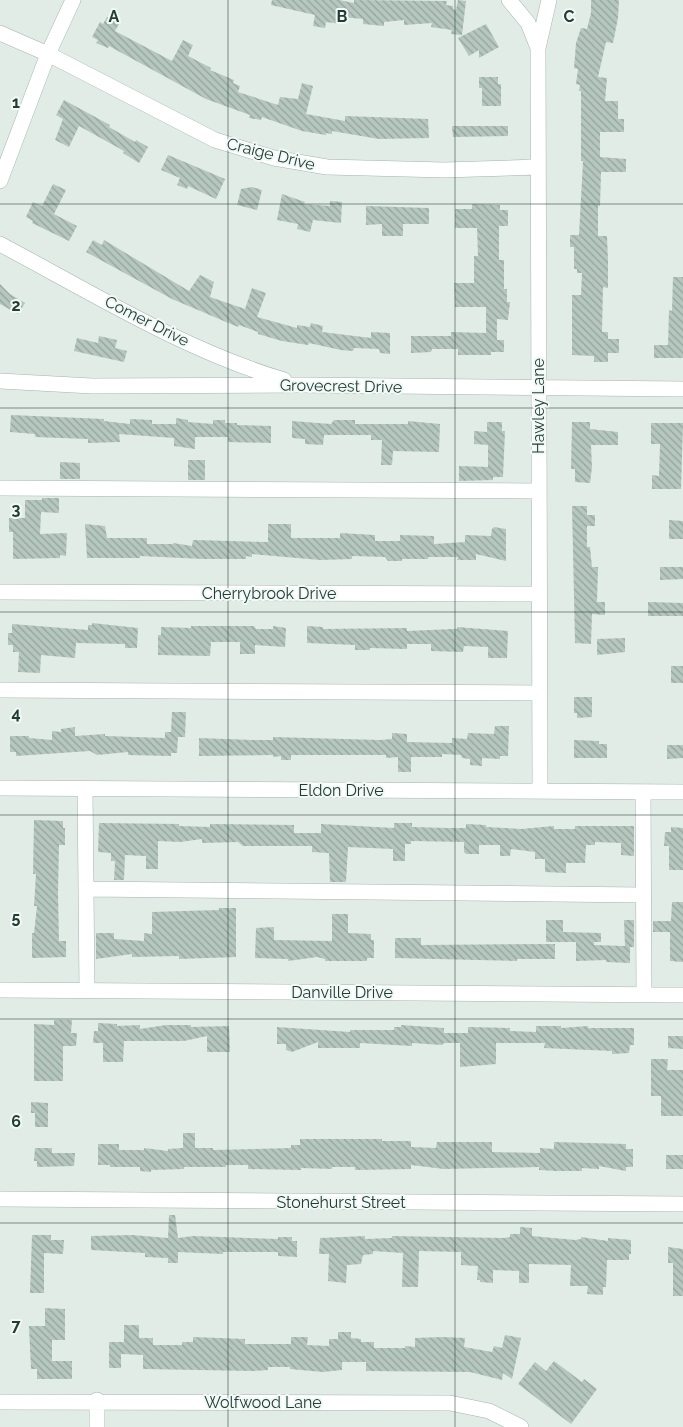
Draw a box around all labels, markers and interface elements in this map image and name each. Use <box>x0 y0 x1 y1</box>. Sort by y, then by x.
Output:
text: A <box>109 7 120 26</box>
text: B <box>337 7 348 26</box>
text: C <box>564 7 575 26</box>
text: 1 <box>12 93 20 112</box>
street label: Craige Drive <box>225 134 317 174</box>
street label: Comer Drive <box>102 292 192 350</box>
text: 2 <box>11 296 21 315</box>
street label: Hawley Lane <box>529 358 548 454</box>
street label: Grovecrest Drive <box>280 375 402 397</box>
text: 3 <box>12 500 21 519</box>
street label: Cherrybrook Drive <box>202 584 336 603</box>
text: 4 <box>11 704 21 723</box>
street label: Eldon Drive <box>298 781 384 800</box>
text: 5 <box>12 908 21 927</box>
street label: Danville Drive <box>291 983 393 1002</box>
text: 6 <box>11 1112 21 1131</box>
street label: Stonehurst Street <box>276 1193 406 1212</box>
text: 7 <box>12 1316 21 1335</box>
street label: Wolfwood Lane <box>204 1393 322 1412</box>

